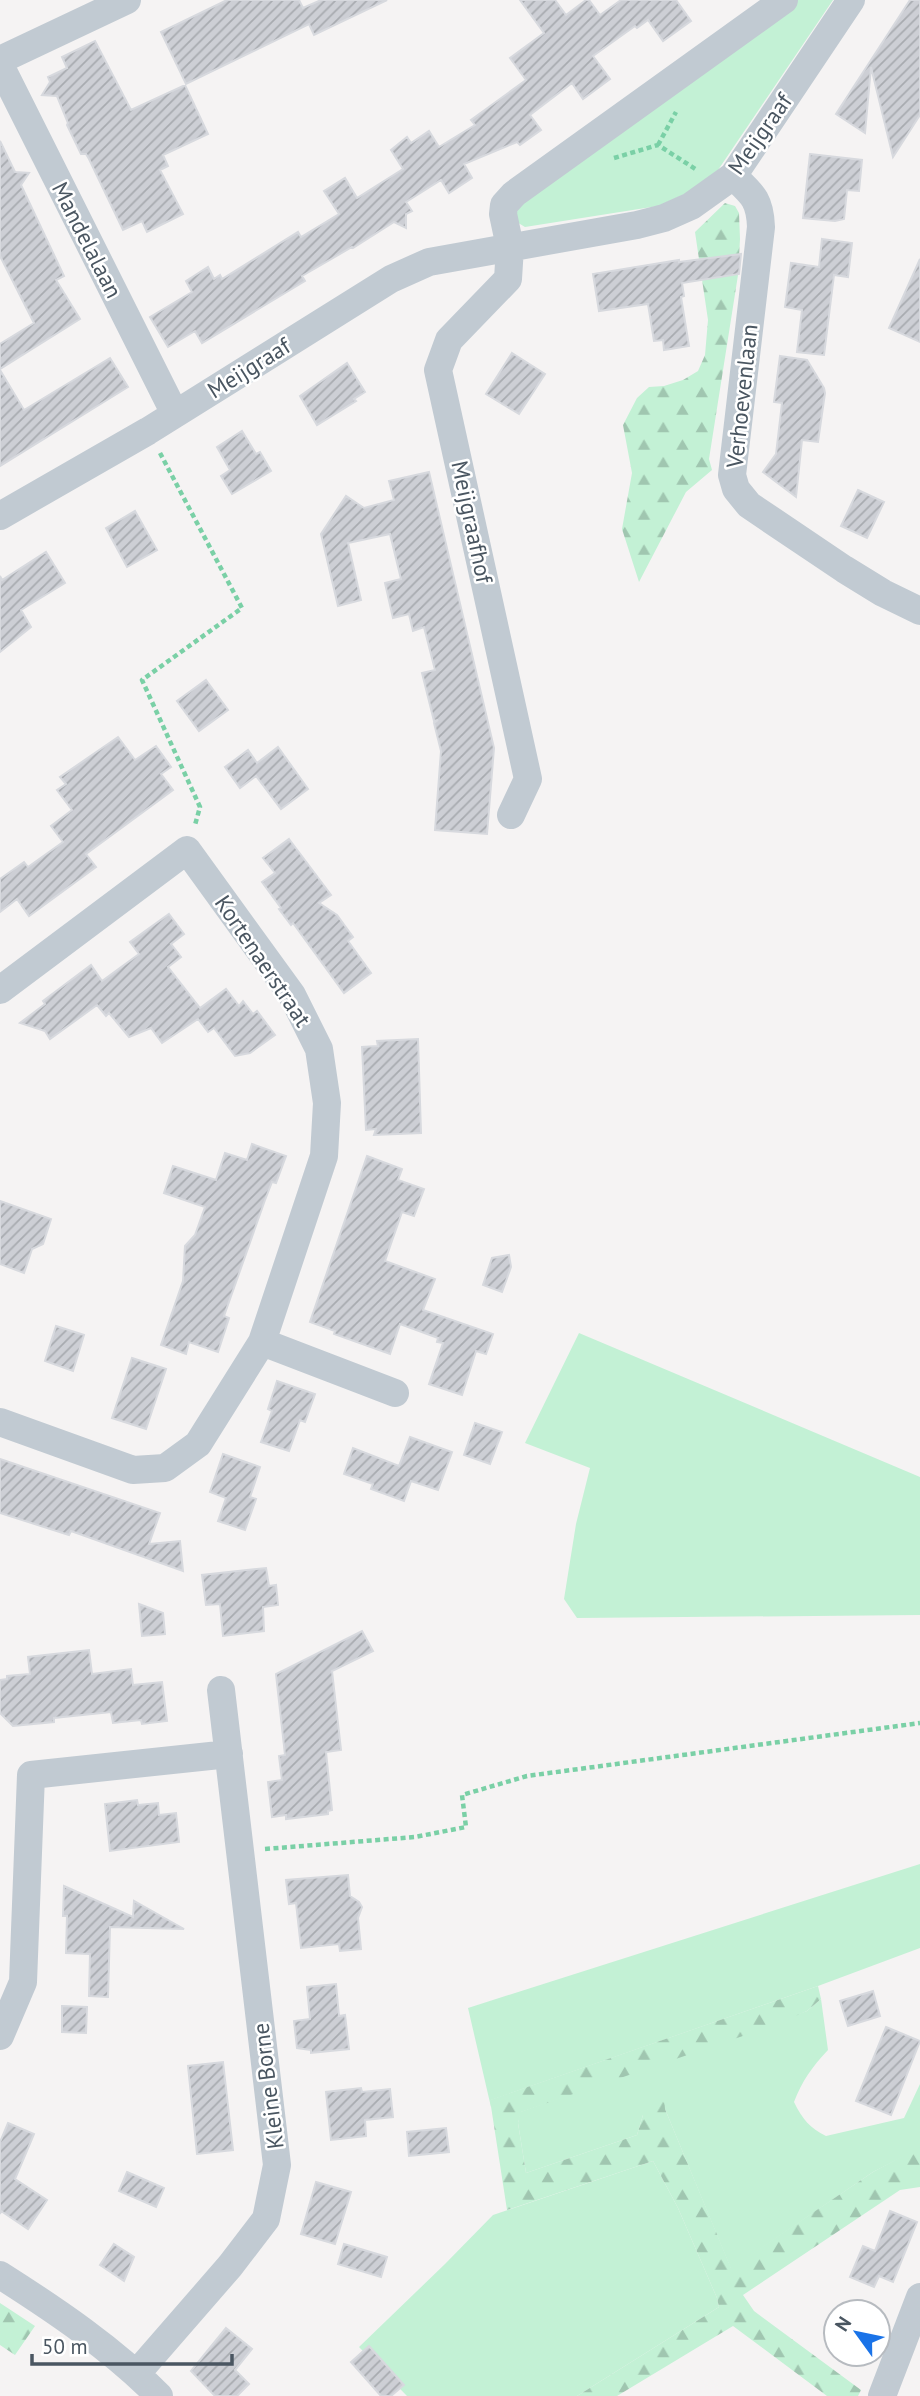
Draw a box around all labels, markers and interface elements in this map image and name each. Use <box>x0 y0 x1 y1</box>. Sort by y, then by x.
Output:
street label: Meijgraaf <box>721 86 799 180</box>
street label: Mandelalaan <box>46 177 129 303</box>
street label: Verhoevenlaan <box>719 323 763 470</box>
street label: Meijgraaf <box>202 330 297 404</box>
street label: Meijgraafhof <box>445 458 500 587</box>
street label: Kortenaerstraat <box>209 889 318 1032</box>
street label: Kleine Borne <box>245 2021 290 2151</box>
north arrow <box>822 2298 892 2368</box>
text: N <box>829 2312 856 2336</box>
scale bar <box>32 2322 231 2366</box>
text: 50 m <box>42 2333 88 2360</box>

